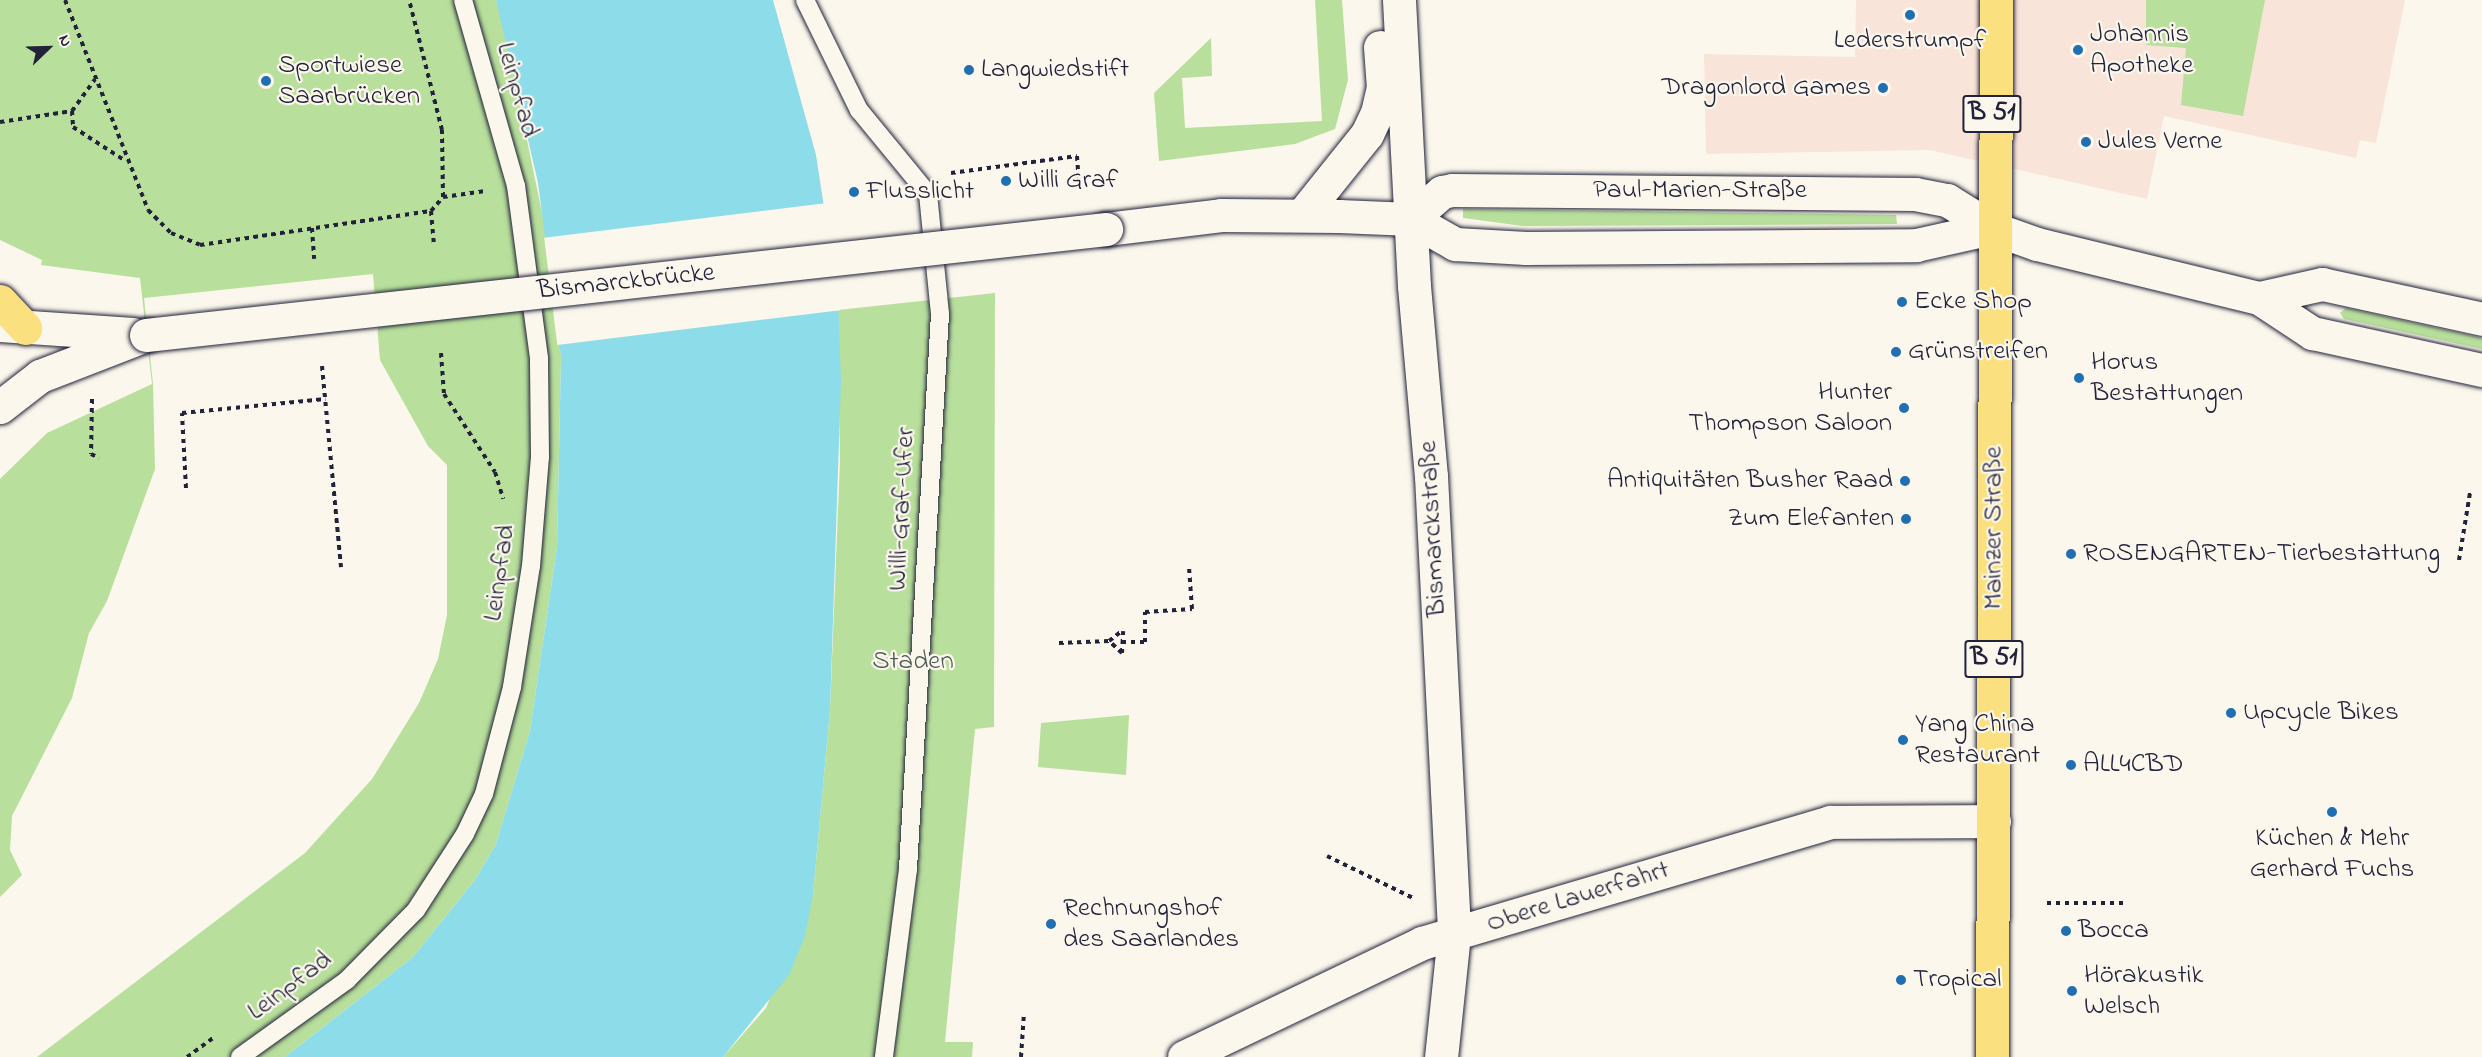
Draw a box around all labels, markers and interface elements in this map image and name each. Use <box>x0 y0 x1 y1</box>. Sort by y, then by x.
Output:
marker: Lederstrumpf <box>1903 8 1917 22</box>
north arrow <box>18 18 78 78</box>
place label: Johannis Apotheke <box>2090 18 2193 81</box>
place label: Lederstrumpf <box>1834 25 1986 57</box>
text: N <box>51 31 78 51</box>
street label: Leinpfad <box>488 39 546 141</box>
marker: Johannis Apotheke <box>2071 43 2085 57</box>
place label: Sportwiese Saarbrücken <box>278 49 420 112</box>
place label: Langwiedstift <box>981 54 1129 86</box>
marker: Langwiedstift <box>962 63 976 77</box>
place label: Dragonlord Games <box>1662 72 1871 104</box>
marker: Sportwiese Saarbrücken <box>259 74 273 88</box>
marker: Dragonlord Games <box>1876 81 1890 95</box>
road number: B 51 <box>1962 91 2022 137</box>
place label: Jules Verne <box>2098 126 2222 158</box>
marker: Jules Verne <box>2079 135 2093 149</box>
place label: Willi Graf <box>1018 165 1118 197</box>
marker: Willi Graf <box>999 174 1013 188</box>
street label: Paul-Marien-Straße <box>1593 175 1807 207</box>
place label: Flusslicht <box>866 176 974 208</box>
marker: Flusslicht <box>847 185 861 199</box>
street label: Bismarckbrücke <box>536 257 716 307</box>
place label: Ecke Shop <box>1914 286 2032 318</box>
marker: Ecke Shop <box>1895 295 1909 309</box>
place label: Grünstreifen <box>1908 336 2048 368</box>
marker: Grünstreifen <box>1889 345 1903 359</box>
place label: Horus Bestattungen <box>2091 346 2243 409</box>
marker: Horus Bestattungen <box>2072 371 2086 385</box>
place label: Hunter Thompson Saloon <box>1688 376 1892 439</box>
marker: Hunter Thompson Saloon <box>1897 401 1911 415</box>
street label: Willi-Graf-Ufer <box>882 426 922 592</box>
street label: Bismarckstraße <box>1412 440 1454 618</box>
street label: Mainzer Straße <box>1978 446 2010 610</box>
place label: Antiquitäten Busher Raad <box>1607 465 1893 497</box>
marker: Antiquitäten Busher Raad <box>1898 474 1912 488</box>
place label: Zum Elefanten <box>1728 503 1894 535</box>
marker: Zum Elefanten <box>1899 512 1913 526</box>
street label: Leinpfad <box>477 523 523 623</box>
place label: ROSENGARTEN-Tierbestattung <box>2083 538 2440 570</box>
marker: ROSENGARTEN-Tierbestattung <box>2064 547 2078 561</box>
road number: B 51 <box>1964 636 2024 682</box>
park label: Staden <box>872 646 954 678</box>
place label: Upcycle Bikes <box>2243 697 2399 729</box>
marker: Upcycle Bikes <box>2224 706 2238 720</box>
place label: Yang China Restaurant <box>1915 708 2040 771</box>
marker: Yang China Restaurant <box>1896 733 1910 747</box>
place label: ALL4CBD <box>2083 749 2184 781</box>
marker: ALL4CBD <box>2064 758 2078 772</box>
marker: Küchen & Mehr Gerhard Fuchs <box>2325 805 2339 819</box>
place label: Küchen & Mehr Gerhard Fuchs <box>2250 822 2414 885</box>
street label: Obere Lauerfahrt <box>1483 854 1673 940</box>
place label: Rechnungshof des Saarlandes <box>1063 892 1239 955</box>
place label: Bocca <box>2078 915 2149 947</box>
marker: Rechnungshof des Saarlandes <box>1044 917 1058 931</box>
marker: Bocca <box>2059 924 2073 938</box>
street label: Leinpfad <box>241 944 339 1028</box>
place label: Hörakustik Welsch <box>2084 959 2203 1022</box>
place label: Tropical <box>1913 964 2002 996</box>
marker: Tropical <box>1894 973 1908 987</box>
marker: Hörakustik Welsch <box>2065 984 2079 998</box>

